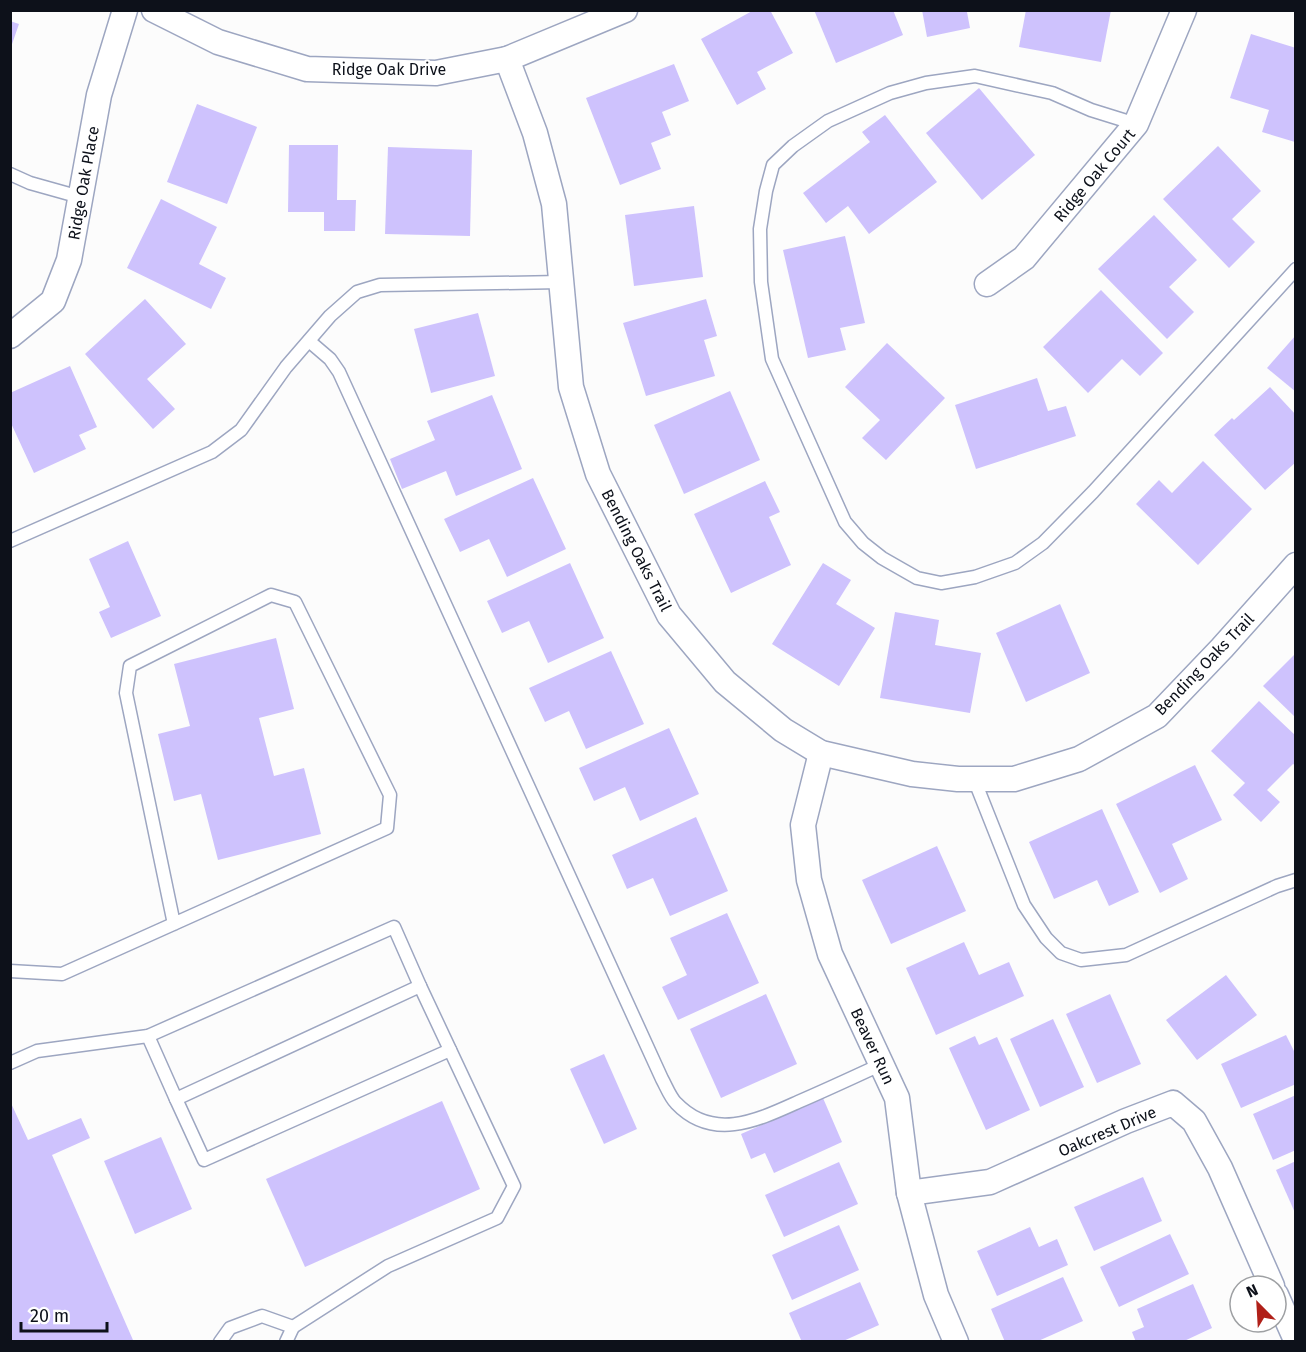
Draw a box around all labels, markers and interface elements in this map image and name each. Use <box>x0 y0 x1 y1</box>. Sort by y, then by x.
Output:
street label: Ridge Oak Drive <box>332 60 446 79</box>
street label: Ridge Oak Place <box>64 125 103 242</box>
street label: Ridge Oak Court <box>1050 125 1139 226</box>
street label: Bending Oaks Trail <box>598 486 676 615</box>
street label: Bending Oaks Trail <box>1151 609 1258 719</box>
street label: Beaver Run <box>847 1005 899 1087</box>
street label: Oakcrest Drive <box>1055 1102 1159 1161</box>
north arrow <box>1228 1274 1288 1334</box>
text: N <box>1243 1280 1261 1302</box>
scale bar <box>21 1295 106 1333</box>
text: 20 m <box>30 1305 69 1327</box>

